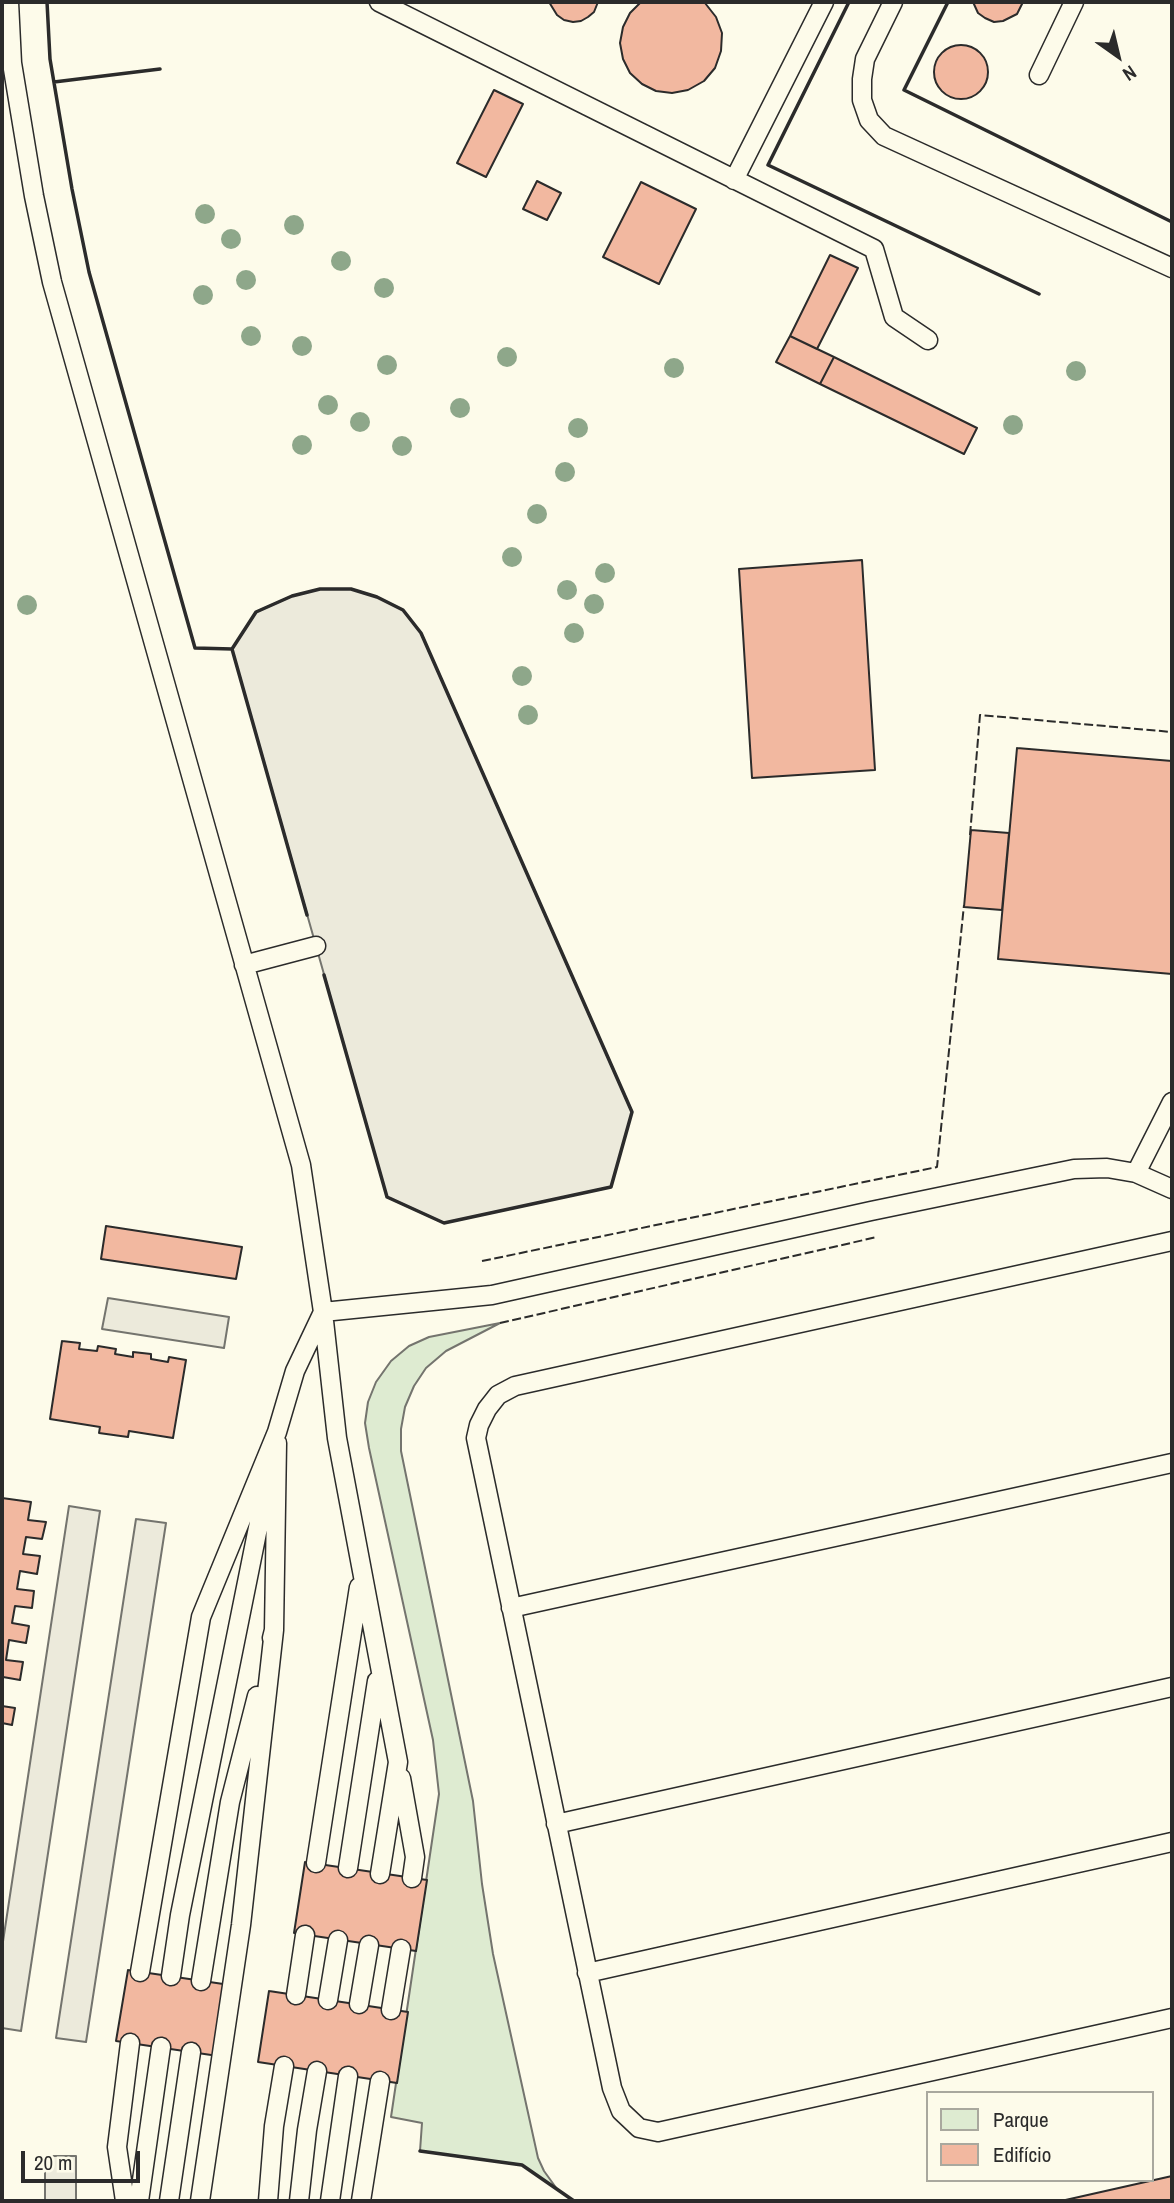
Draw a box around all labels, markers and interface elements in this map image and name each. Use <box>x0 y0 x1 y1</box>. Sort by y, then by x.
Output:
north arrow <box>1083 21 1153 91</box>
text: N <box>1118 59 1142 87</box>
legend <box>926 2091 1153 2182</box>
text: Parque <box>993 2105 1049 2134</box>
scale bar <box>24 2136 144 2180</box>
text: Edifício <box>993 2140 1051 2169</box>
text: 20 m <box>34 2148 72 2177</box>

